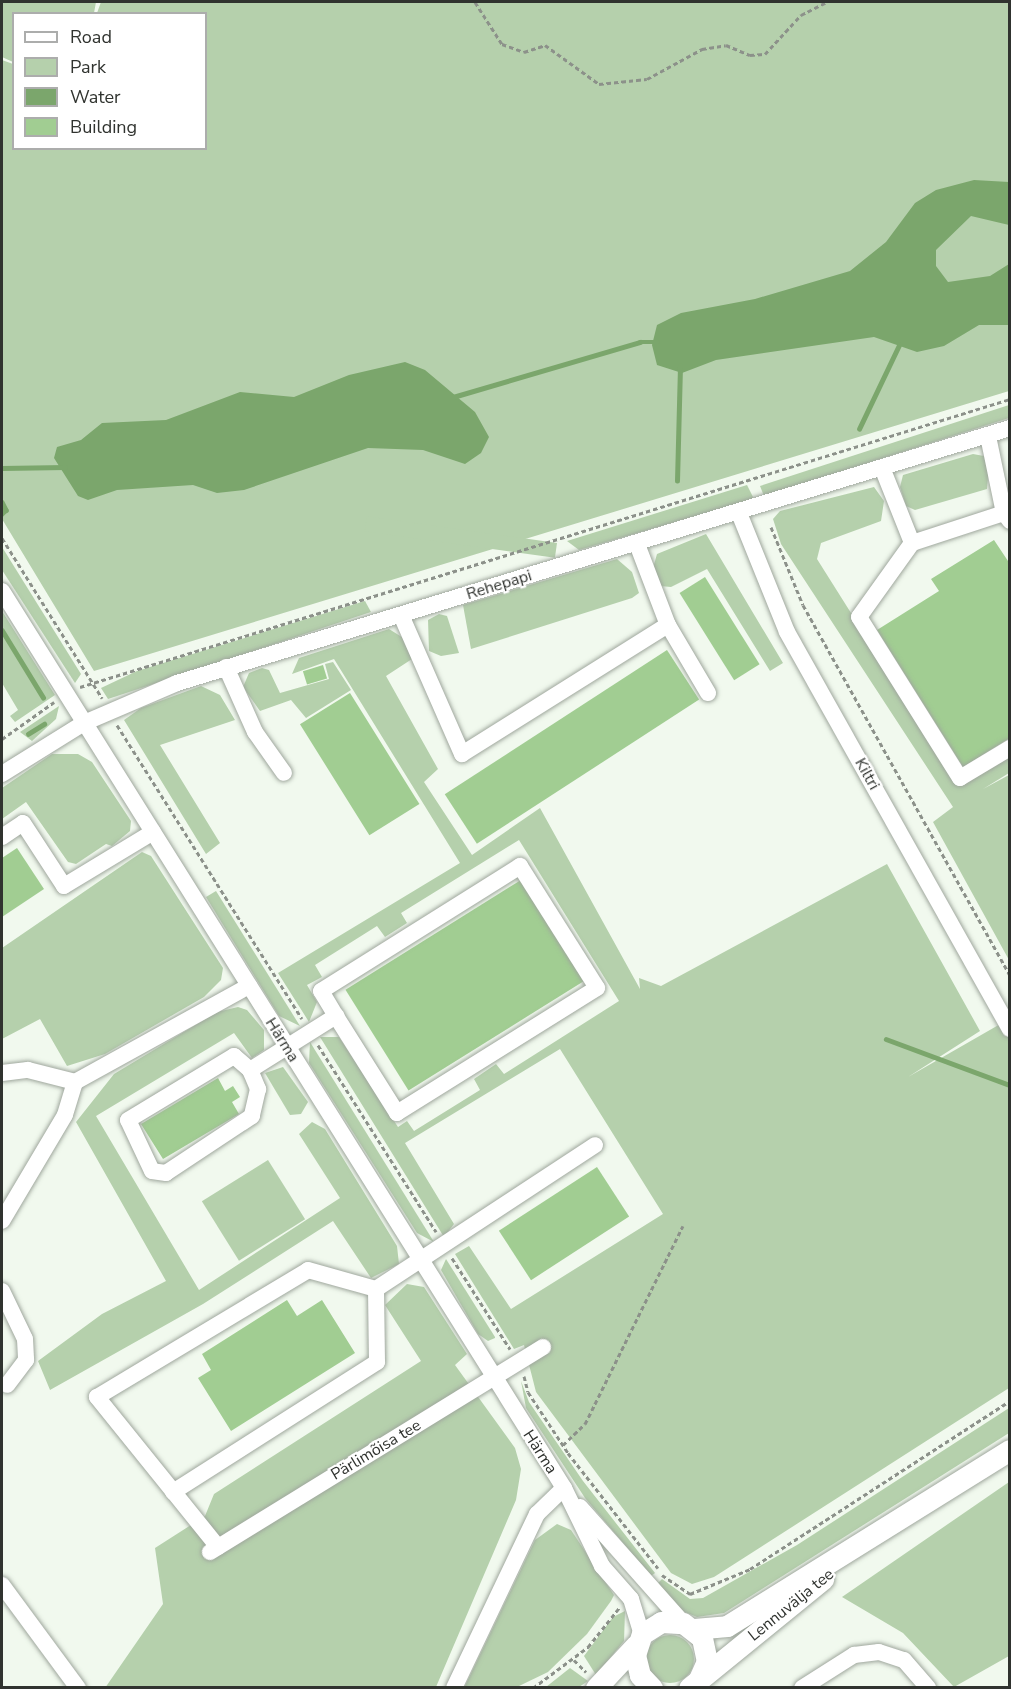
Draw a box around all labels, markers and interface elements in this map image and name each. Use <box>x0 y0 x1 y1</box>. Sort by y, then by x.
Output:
legend <box>12 12 207 150</box>
text: Road <box>70 25 112 49</box>
text: Park <box>70 55 106 79</box>
text: Water <box>70 85 121 109</box>
text: Building <box>70 115 137 139</box>
street label: Rehepapi <box>464 566 534 604</box>
street label: Kiltri <box>851 755 883 793</box>
street label: Härma <box>261 1014 303 1066</box>
street label: Pärlimõisa tee <box>328 1416 424 1484</box>
street label: Härma <box>519 1426 561 1478</box>
street label: Lennuvälja tee <box>744 1565 838 1645</box>

